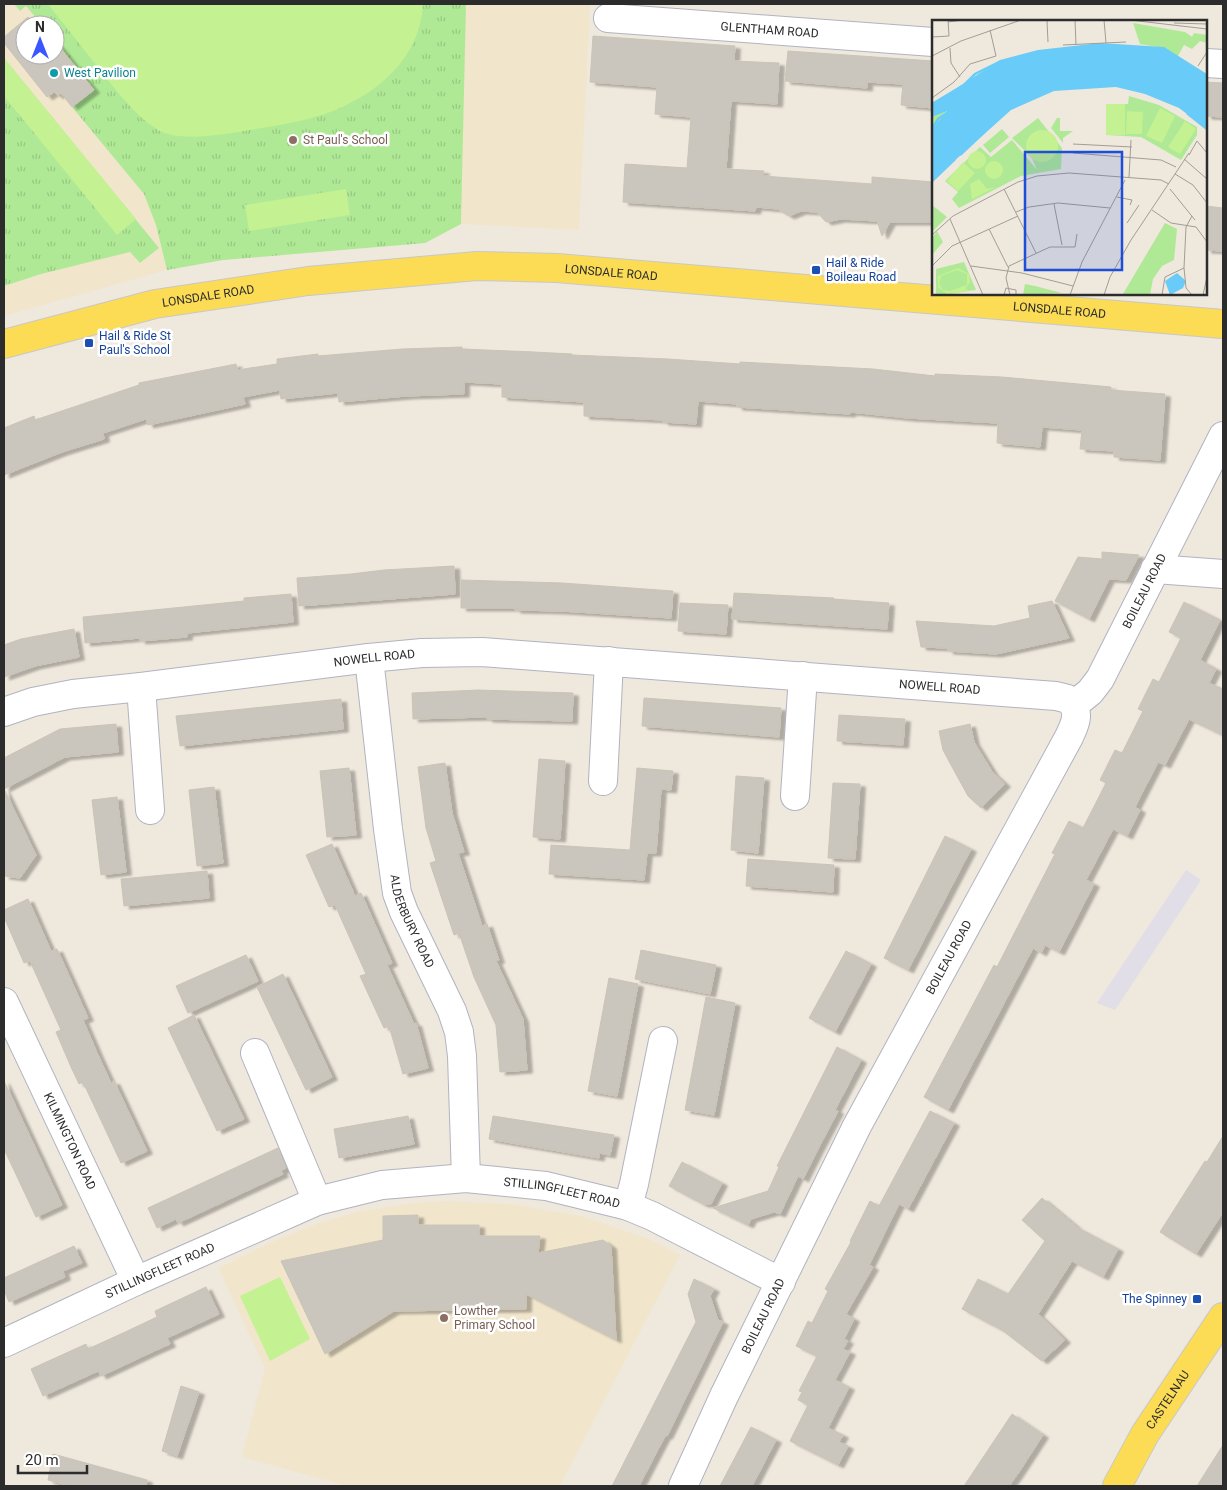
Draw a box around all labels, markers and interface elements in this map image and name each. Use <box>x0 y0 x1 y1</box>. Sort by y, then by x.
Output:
north arrow <box>15 15 65 65</box>
text: N <box>35 19 45 35</box>
street label: GLENTHAM ROAD <box>720 19 819 41</box>
inset map <box>932 20 1207 295</box>
place label: West Pavilion <box>64 66 136 80</box>
marker: West Pavilion <box>48 67 60 79</box>
place label: St Paul's School <box>303 133 388 147</box>
marker: St Paul's School <box>287 134 299 146</box>
place label: Hail & Ride Boileau Road <box>826 256 896 284</box>
street label: LONSDALE ROAD <box>564 262 658 283</box>
marker: Hail & Ride Boileau Road <box>810 264 822 276</box>
street label: LONSDALE ROAD <box>161 282 255 310</box>
street label: LONSDALE ROAD <box>1013 299 1107 321</box>
place label: Hail & Ride St Paul's School <box>99 329 171 357</box>
marker: Hail & Ride St Paul's School <box>83 337 95 349</box>
street label: BOILEAU ROAD <box>1120 551 1169 631</box>
street label: NOWELL ROAD <box>333 647 416 669</box>
street label: NOWELL ROAD <box>899 677 981 697</box>
street label: ALDERBURY ROAD <box>387 873 437 970</box>
street label: BOILEAU ROAD <box>923 918 975 997</box>
street label: KILMINGTON ROAD <box>41 1090 99 1192</box>
street label: STILLINGFLEET ROAD <box>503 1175 622 1211</box>
street label: STILLINGFLEET ROAD <box>103 1240 217 1301</box>
street label: BOILEAU ROAD <box>739 1276 788 1356</box>
place label: The Spinney <box>1122 1292 1187 1306</box>
marker: The Spinney <box>1191 1293 1203 1305</box>
place label: Lowther Primary School <box>454 1304 535 1332</box>
marker: Lowther Primary School <box>438 1312 450 1324</box>
street label: CASTELNAU <box>1143 1368 1192 1432</box>
scale bar <box>18 1442 86 1474</box>
text: 20 m <box>25 1451 59 1469</box>

